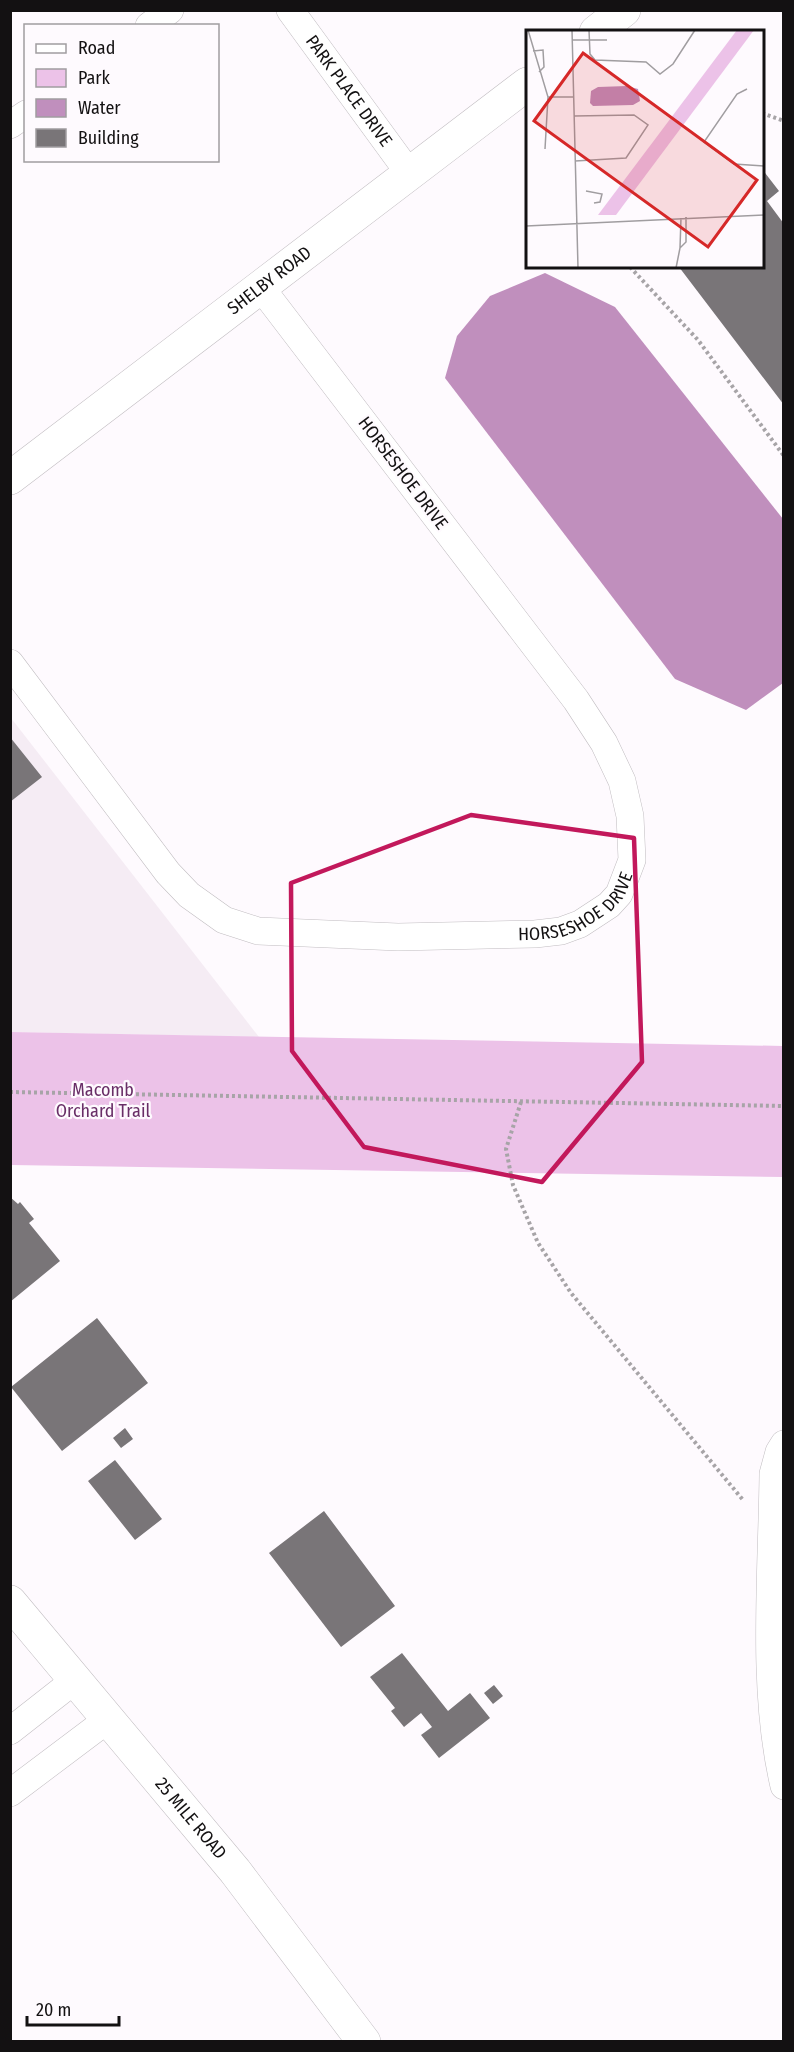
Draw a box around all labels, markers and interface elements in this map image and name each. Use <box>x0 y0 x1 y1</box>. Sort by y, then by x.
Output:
legend <box>24 24 219 162</box>
inset map <box>526 30 764 268</box>
street label: PARK PLACE DRIVE <box>301 31 397 151</box>
text: Road <box>78 37 115 59</box>
text: Park <box>78 67 111 89</box>
text: Water <box>78 97 121 119</box>
text: Building <box>78 127 139 149</box>
street label: SHELBY ROAD <box>223 241 316 319</box>
street label: HORSESHOE DRIVE <box>353 412 453 534</box>
street label: HORSESHOE DRIVE <box>518 869 637 945</box>
park label: Macomb Orchard Trail <box>56 1079 150 1122</box>
street label: 25 MILE ROAD <box>151 1773 231 1863</box>
scale bar <box>27 1989 118 2027</box>
text: 20 m <box>36 1999 71 2021</box>

